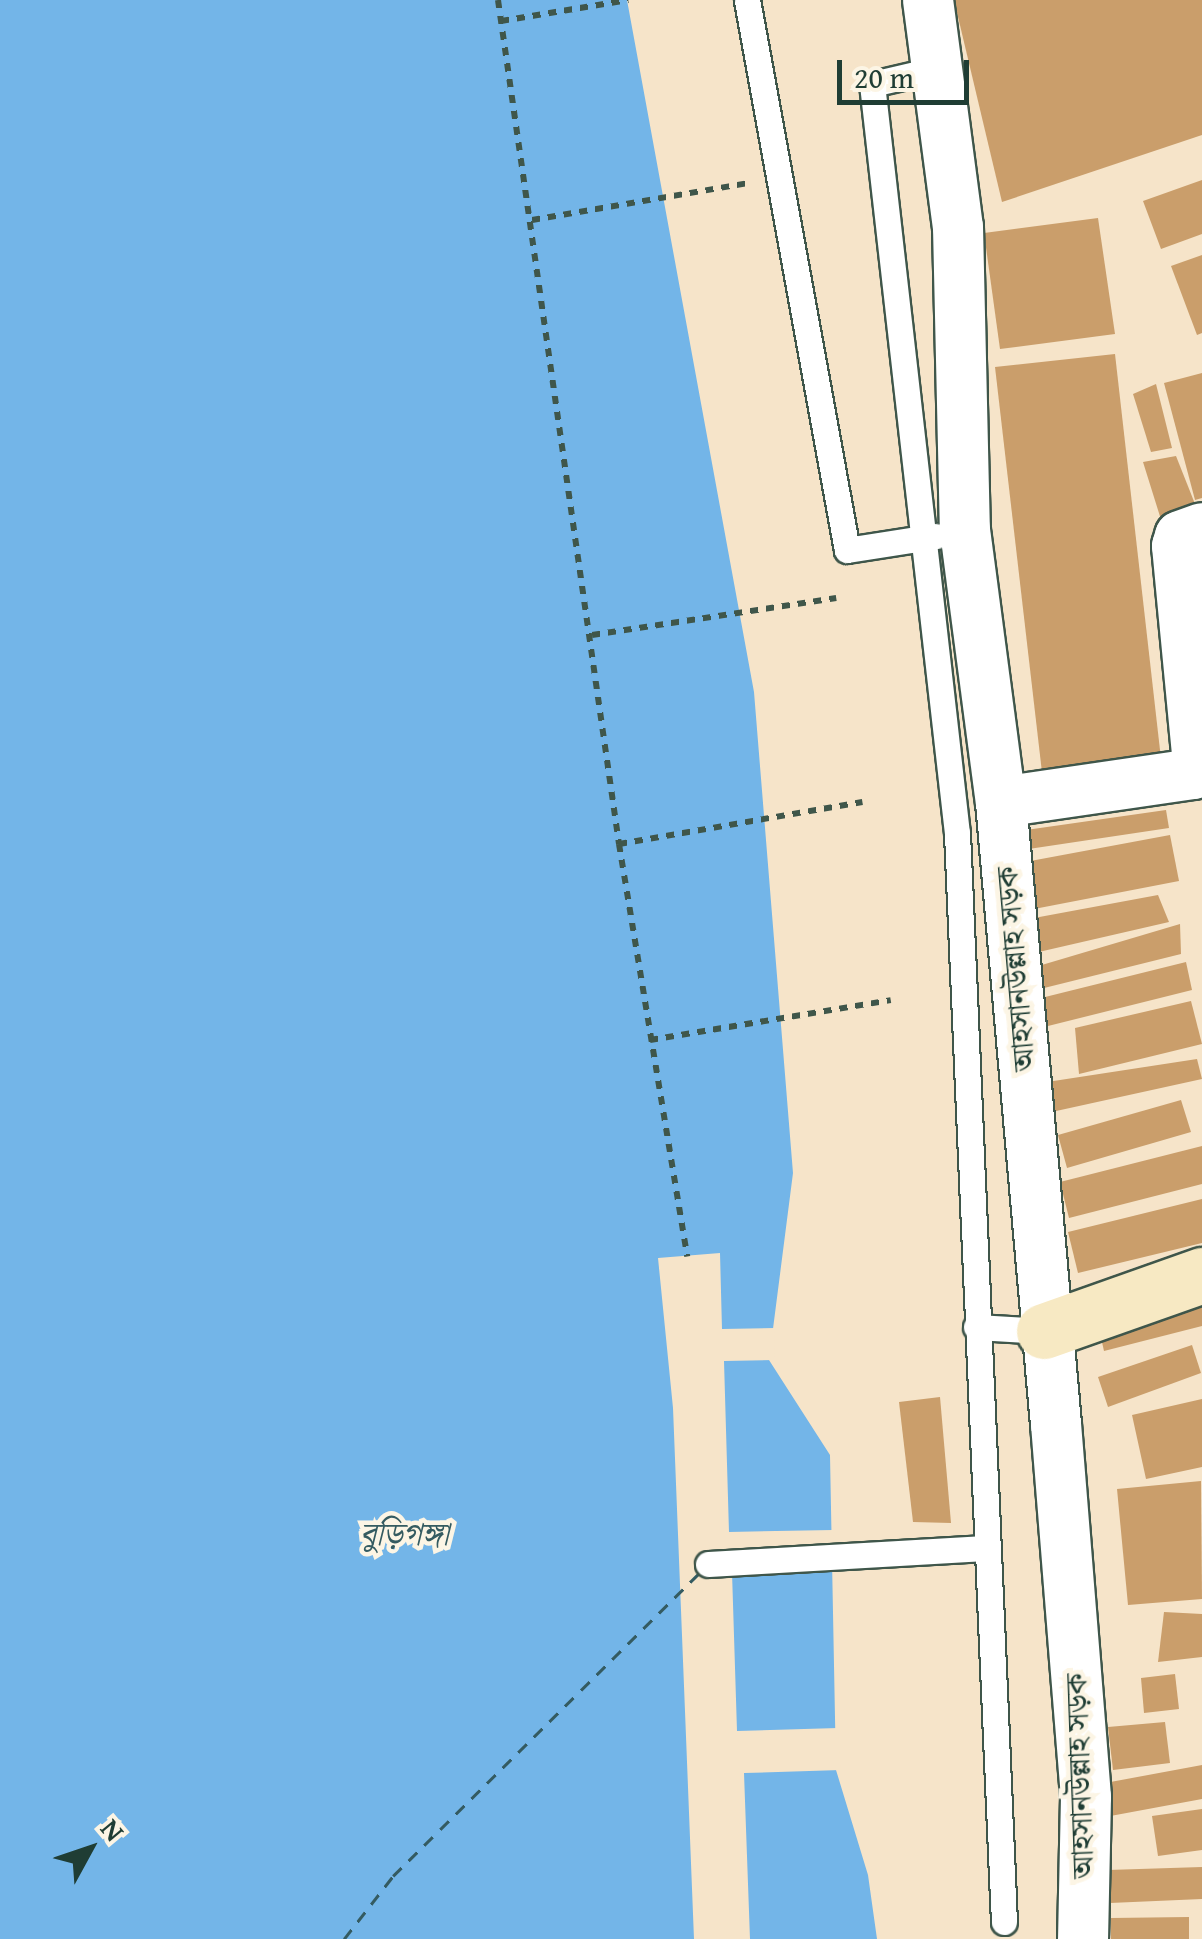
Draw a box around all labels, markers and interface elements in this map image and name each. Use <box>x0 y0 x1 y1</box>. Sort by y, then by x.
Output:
scale bar <box>842 40 974 102</box>
text: 20 m <box>854 55 914 99</box>
street label: আহসানউল্লাহ সড়ক <box>988 865 1042 1073</box>
water label: বুড়িগঙ্গা <box>360 1515 448 1553</box>
street label: আহসানউল্লাহ সড়ক <box>1057 1673 1101 1879</box>
north arrow <box>40 1799 140 1899</box>
text: N <box>92 1809 135 1850</box>

